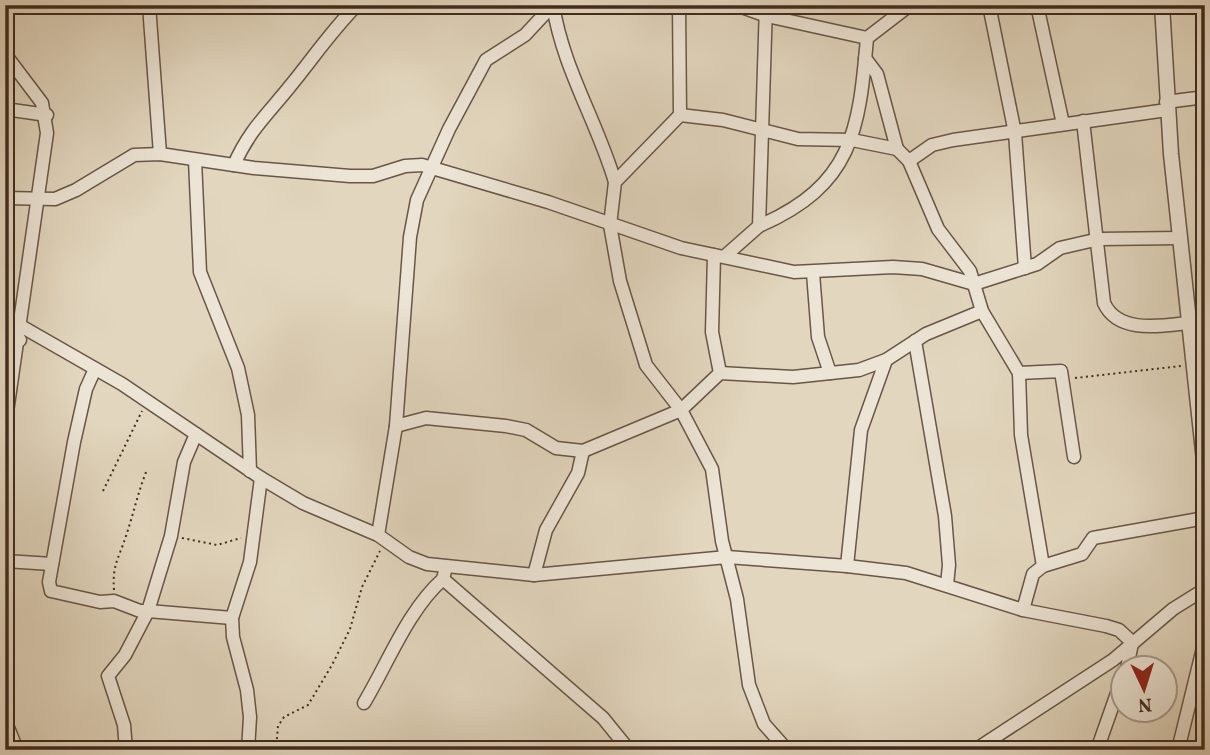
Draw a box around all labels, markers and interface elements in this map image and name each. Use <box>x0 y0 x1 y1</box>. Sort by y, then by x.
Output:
north arrow <box>1108 654 1178 724</box>
text: N <box>1137 691 1153 717</box>

